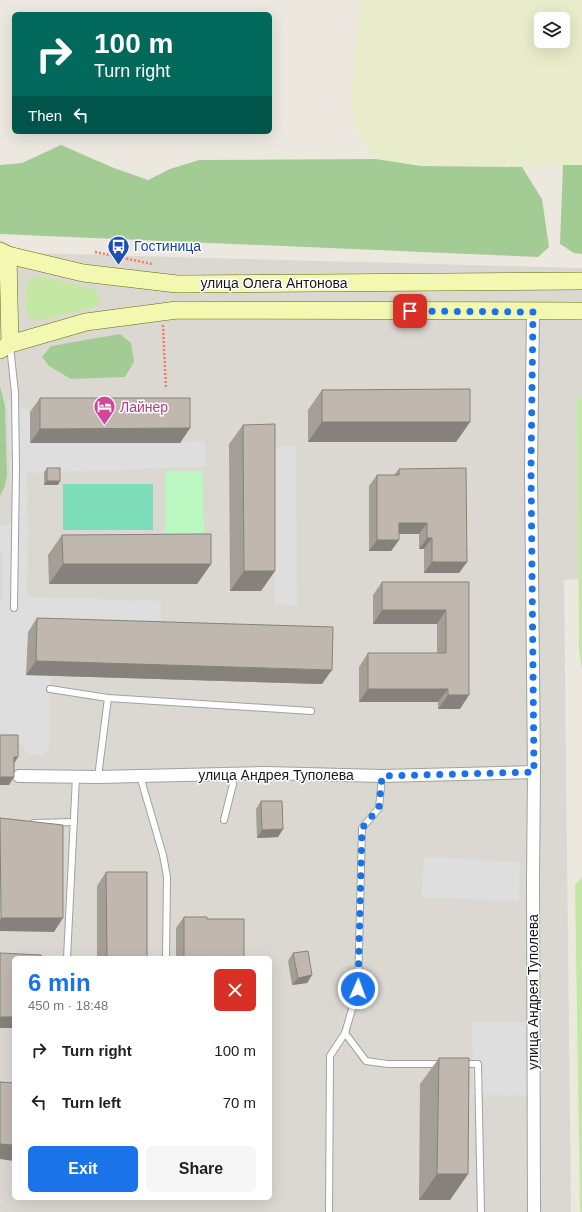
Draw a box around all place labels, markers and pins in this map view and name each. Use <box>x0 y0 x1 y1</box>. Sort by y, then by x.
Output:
bus stop icon: Гостиница <box>105 233 131 266</box>
place label: Гостиница <box>134 238 201 254</box>
pin <box>393 294 427 328</box>
hotel icon: Лайнер <box>92 394 118 427</box>
place label: Лайнер <box>120 399 168 415</box>

